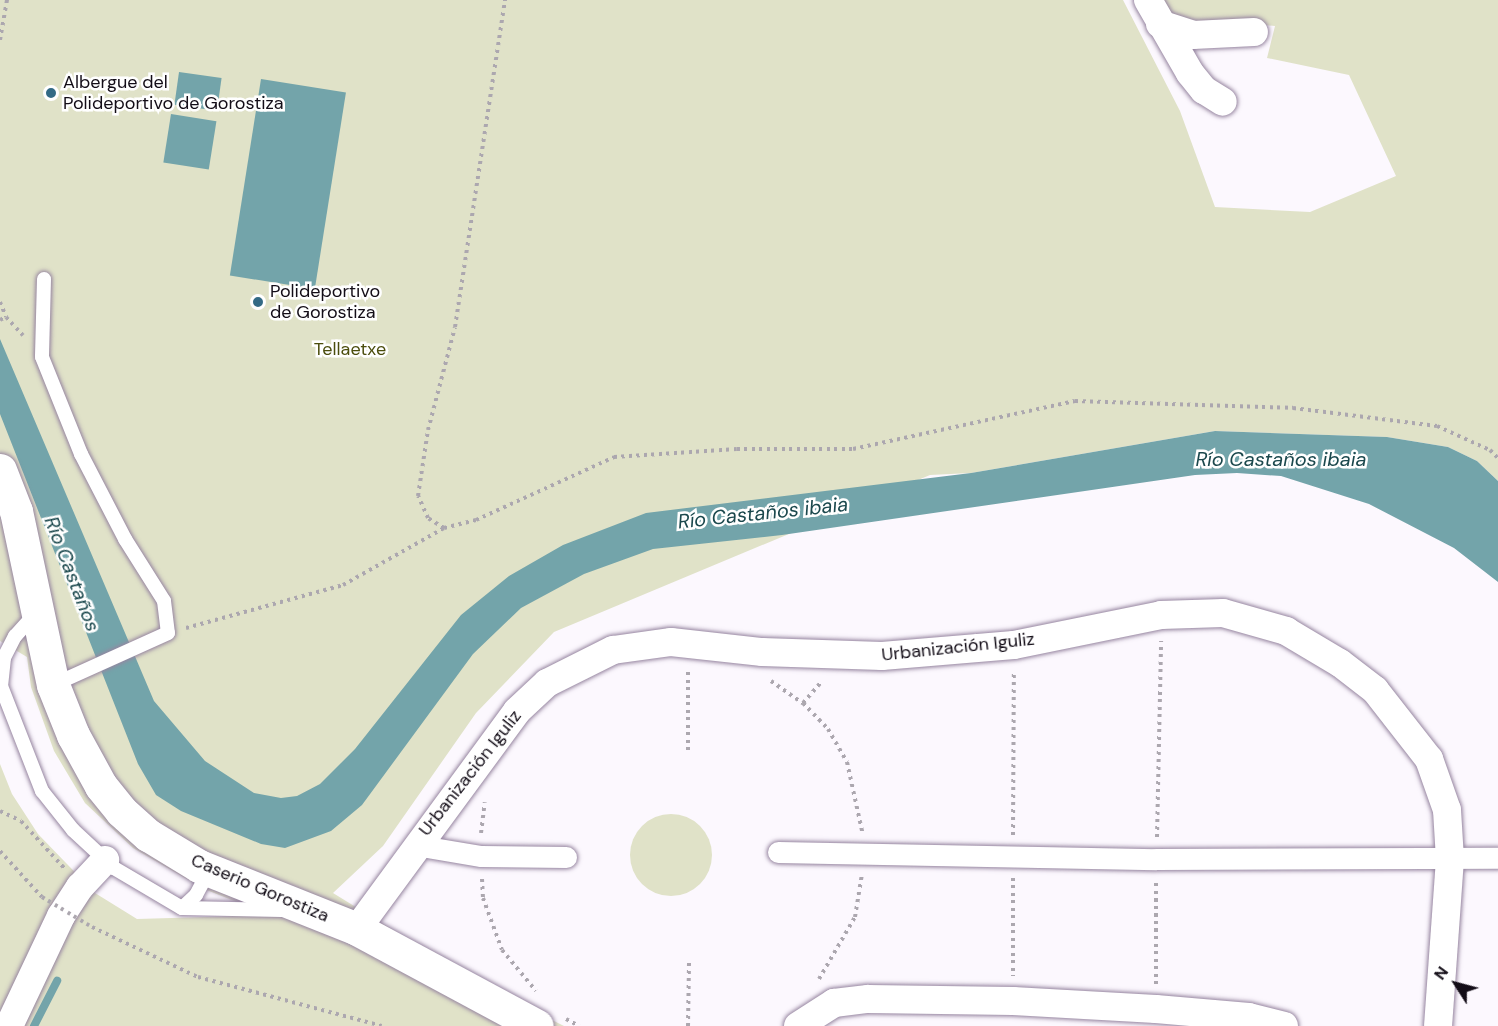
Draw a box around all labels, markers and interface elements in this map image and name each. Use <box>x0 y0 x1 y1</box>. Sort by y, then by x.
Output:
place label: Albergue del Polideportivo de Gorostiza <box>63 72 284 115</box>
marker: Albergue del Polideportivo de Gorostiza <box>44 86 58 100</box>
place label: Polideportivo de Gorostiza <box>270 281 380 324</box>
marker: Polideportivo de Gorostiza <box>251 295 265 309</box>
park label: Tellaetxe <box>314 338 386 360</box>
water label: Río Castaños ibaia <box>1195 447 1367 471</box>
water label: Río Castaños ibaia <box>677 492 849 534</box>
water label: Río Castaños <box>39 513 105 635</box>
street label: Urbanización Iguliz <box>880 628 1036 666</box>
street label: Urbanización Iguliz <box>414 706 526 840</box>
street label: Caserio Gorostiza <box>188 849 332 927</box>
north arrow <box>1426 954 1486 1014</box>
text: N <box>1429 962 1453 984</box>

